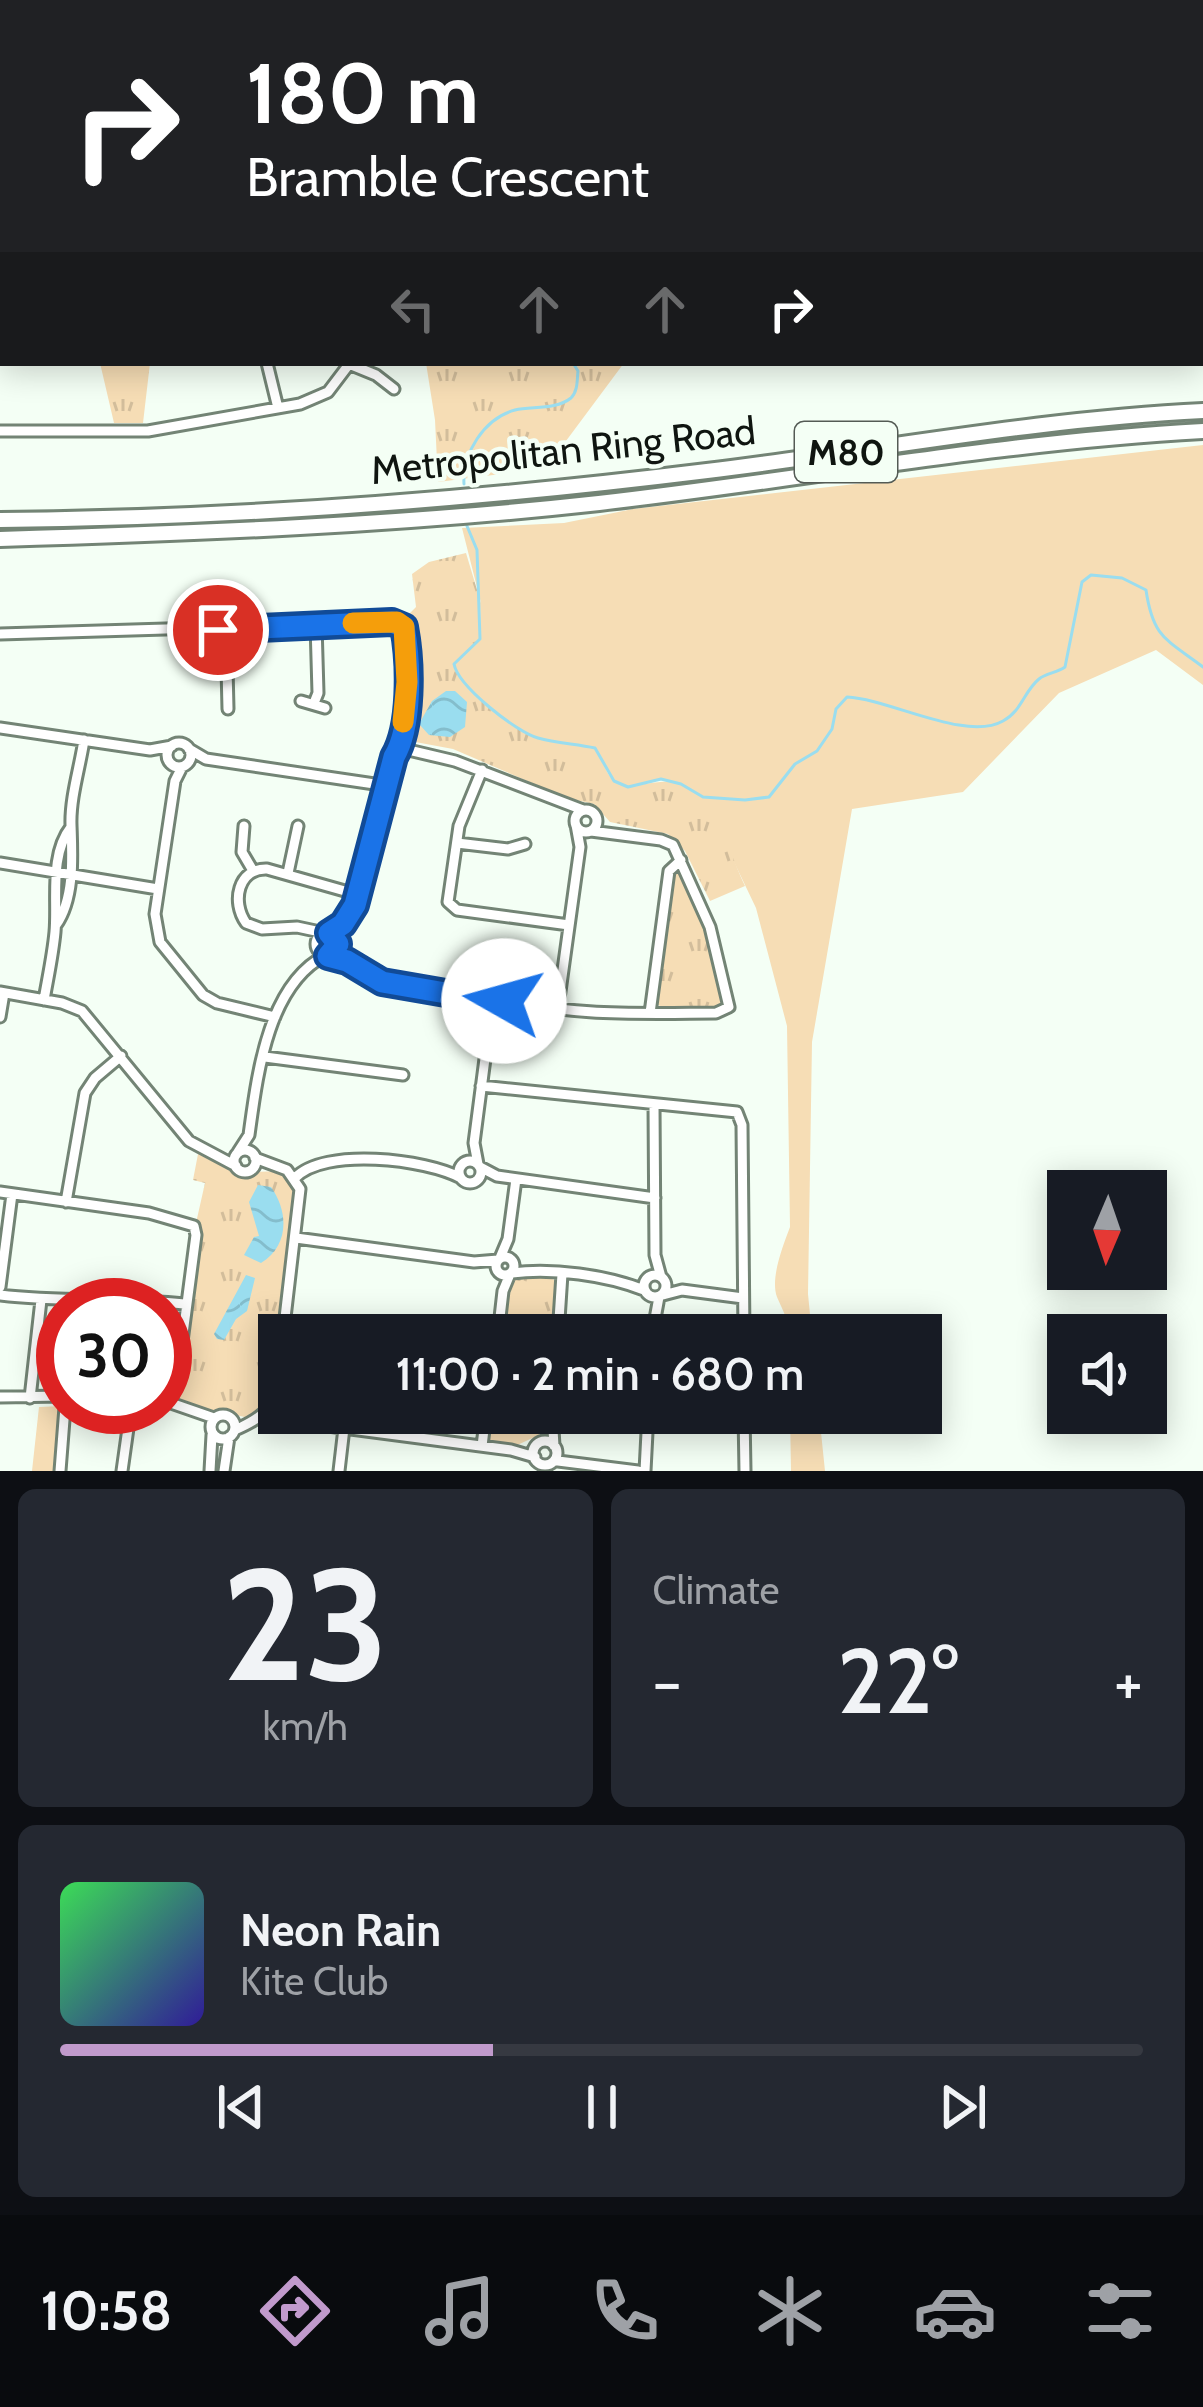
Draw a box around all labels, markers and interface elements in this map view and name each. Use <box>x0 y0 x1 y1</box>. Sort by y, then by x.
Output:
text: 180 m <box>246 42 479 144</box>
icon: right <box>48 48 204 204</box>
text: Bramble Crescent <box>246 144 649 210</box>
icon: left <box>380 276 446 342</box>
icon: ahead <box>506 276 572 342</box>
icon: ahead <box>632 276 698 342</box>
icon: right <box>758 276 824 342</box>
street label: Metropolitan Ring Road <box>368 406 758 494</box>
road number: M80 <box>795 422 897 482</box>
pin <box>167 579 269 681</box>
icon: arrive <box>185 597 251 663</box>
position arrow <box>441 938 567 1064</box>
north arrow <box>1047 1170 1167 1290</box>
map controls <box>1047 1170 1167 1434</box>
speed limit sign: 30 <box>36 1278 192 1434</box>
button: sound <box>1047 1314 1167 1434</box>
text: 11:00 · 2 min · 680 m <box>396 1347 804 1401</box>
text: 23 <box>222 1529 389 1719</box>
text: Climate <box>653 1566 779 1614</box>
text: 22° <box>837 1626 958 1736</box>
text: − <box>653 1641 682 1722</box>
text: + <box>1114 1641 1143 1722</box>
text: km/h <box>263 1702 348 1750</box>
text: Neon Rain <box>240 1903 441 1957</box>
text: Kite Club <box>240 1957 388 2005</box>
icon: previous <box>208 2074 274 2140</box>
icon: pause <box>569 2074 635 2140</box>
icon: next <box>930 2074 996 2140</box>
icon: directions <box>253 2269 337 2353</box>
icon: music <box>418 2269 502 2353</box>
icon: phone <box>583 2269 667 2353</box>
icon: climate <box>748 2269 832 2353</box>
icon: car <box>913 2269 997 2353</box>
icon: filters <box>1078 2269 1162 2353</box>
text: 10:58 <box>41 2278 172 2344</box>

